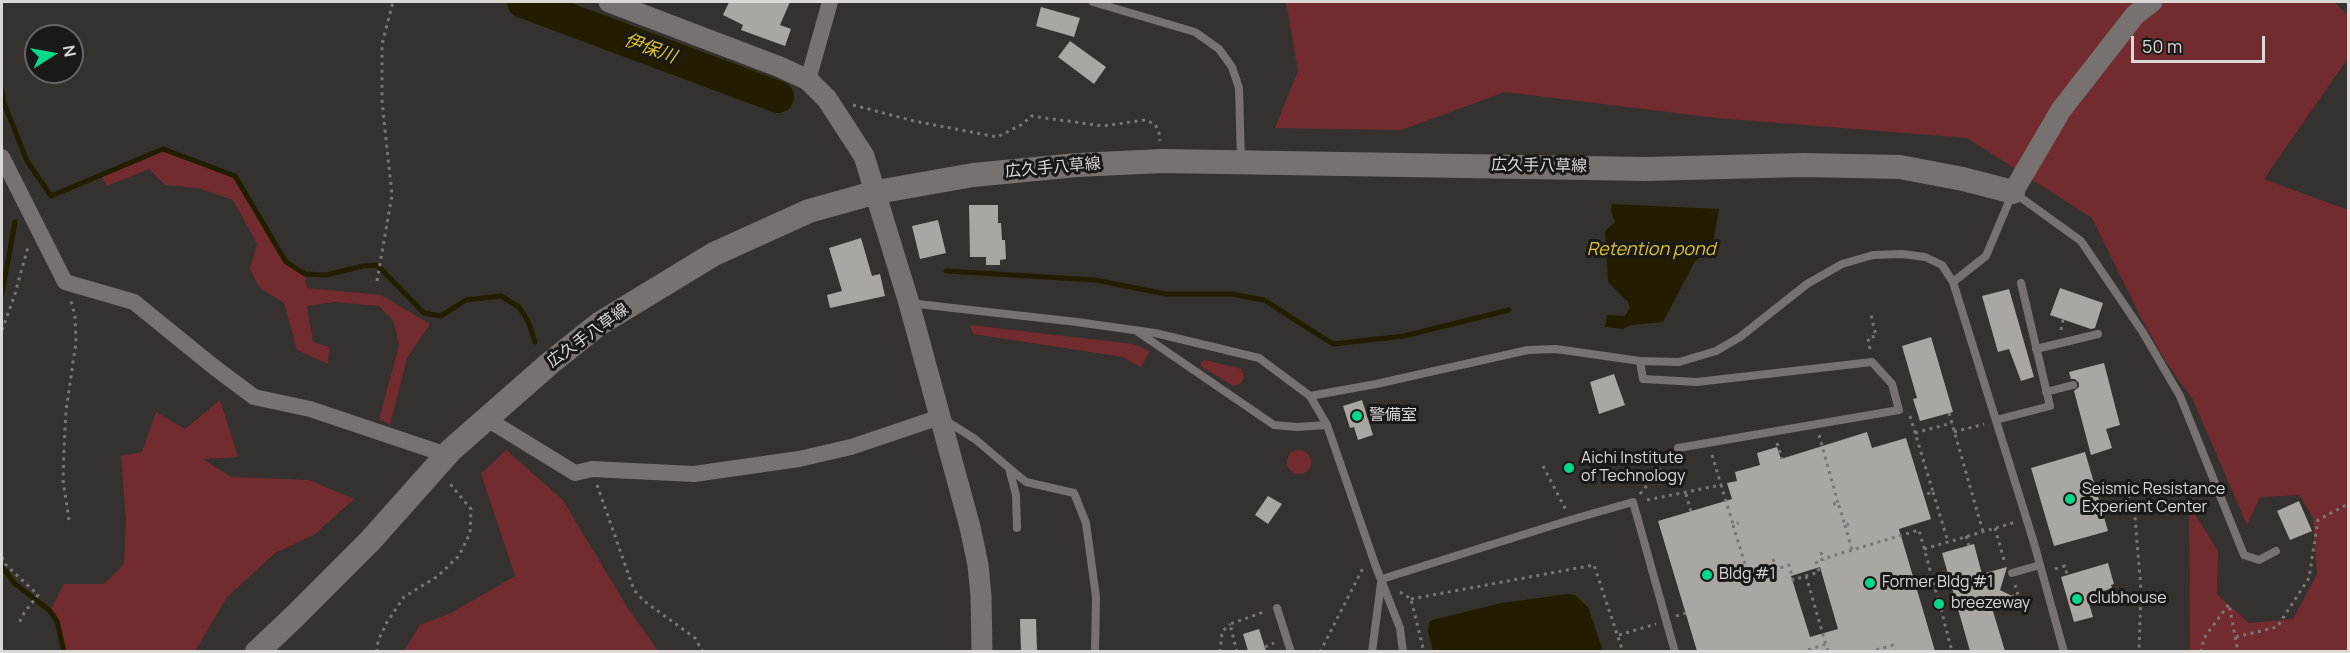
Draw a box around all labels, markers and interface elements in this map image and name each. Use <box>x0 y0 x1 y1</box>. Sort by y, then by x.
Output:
north arrow <box>24 24 84 84</box>
scale bar <box>2134 24 2268 62</box>
water label: 伊保川 <box>621 30 679 68</box>
text: 50 m <box>2142 34 2182 58</box>
text: N <box>58 43 82 59</box>
street label: 広久手八草線 <box>1004 154 1102 182</box>
street label: 広久手八草線 <box>1491 156 1587 176</box>
water label: Retention pond <box>1587 239 1715 261</box>
street label: 広久手八草線 <box>544 300 632 372</box>
place label: 警備室 <box>1369 406 1417 426</box>
marker: 警備室 <box>1350 409 1364 423</box>
place label: Aichi Institute of Technology <box>1581 449 1685 487</box>
marker: Aichi Institute of Technology <box>1562 461 1576 475</box>
place label: Seismic Resistance Experient Center <box>2082 480 2225 518</box>
marker: Seismic Resistance Experient Center <box>2063 492 2077 506</box>
place label: Bldg #1 <box>1719 565 1776 585</box>
marker: Bldg #1 <box>1700 568 1714 582</box>
place label: Former Bldg #1 <box>1882 573 1994 593</box>
marker: Former Bldg #1 <box>1863 576 1877 590</box>
place label: clubhouse <box>2089 589 2167 609</box>
marker: clubhouse <box>2070 592 2084 606</box>
place label: breezeway <box>1951 594 2030 614</box>
marker: breezeway <box>1932 597 1946 611</box>

